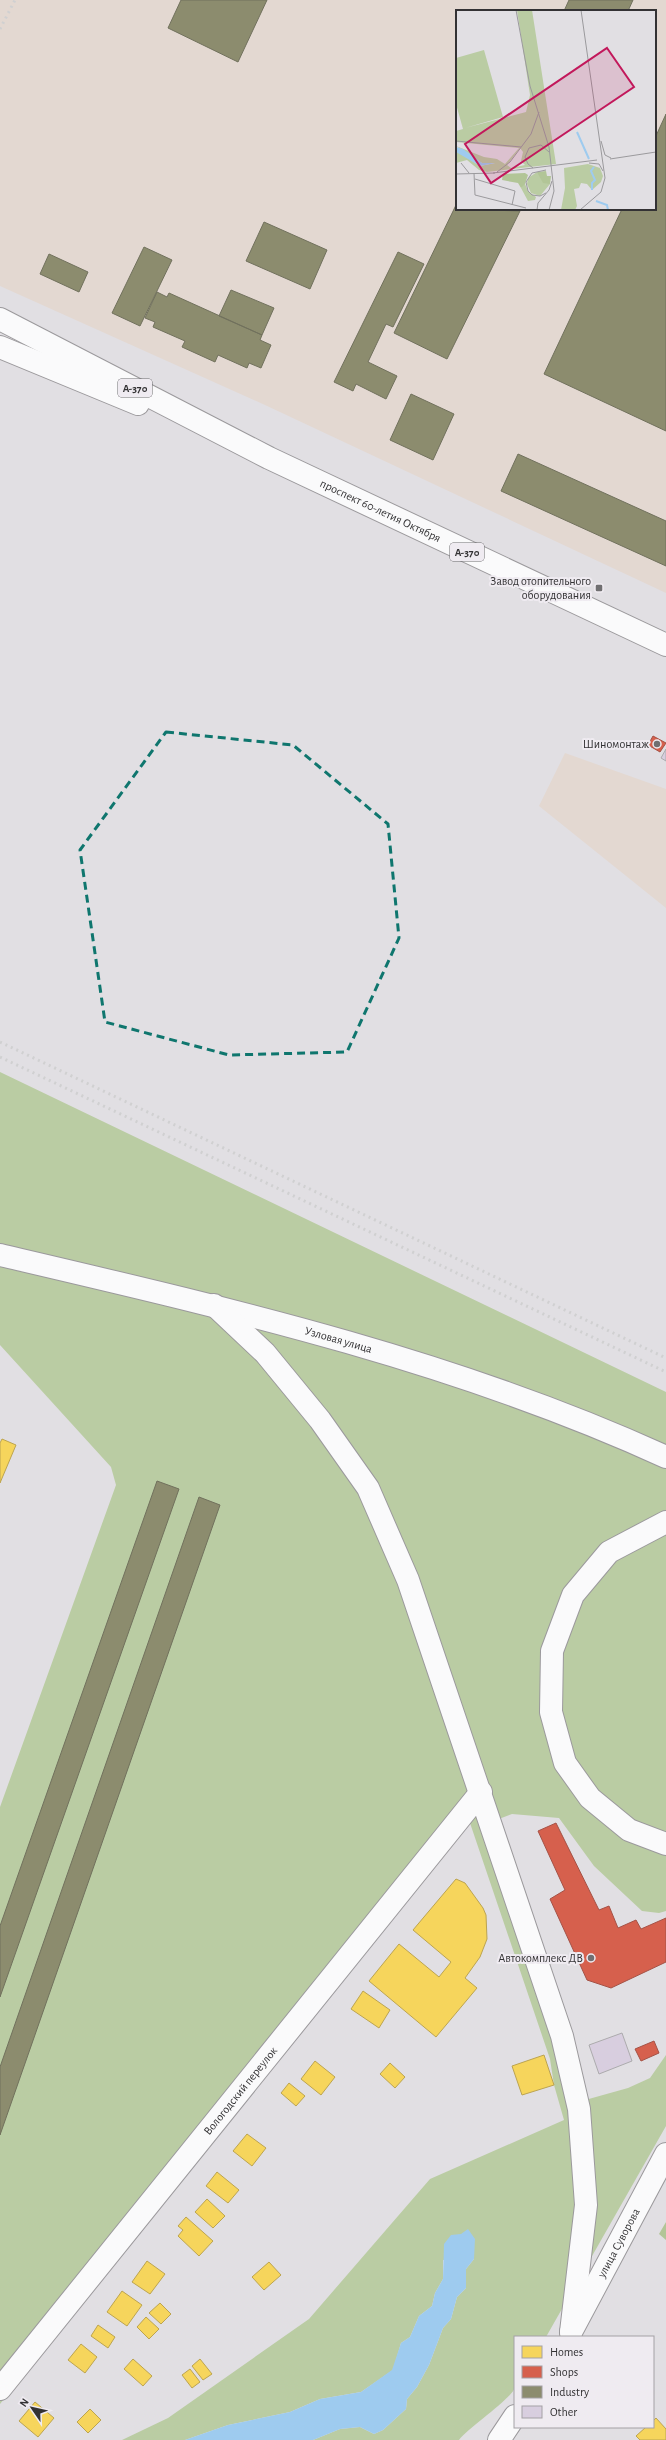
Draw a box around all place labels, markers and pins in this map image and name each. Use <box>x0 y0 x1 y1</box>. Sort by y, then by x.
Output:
place label: Завод отопительного оборудования <box>490 575 591 602</box>
marker: Завод отопительного оборудования <box>594 583 604 593</box>
place label: Шиномонтаж <box>583 738 649 750</box>
marker: Шиномонтаж <box>652 739 662 749</box>
place label: Автокомплекс ДВ <box>498 1952 583 1964</box>
marker: Автокомплекс ДВ <box>586 1953 596 1963</box>

